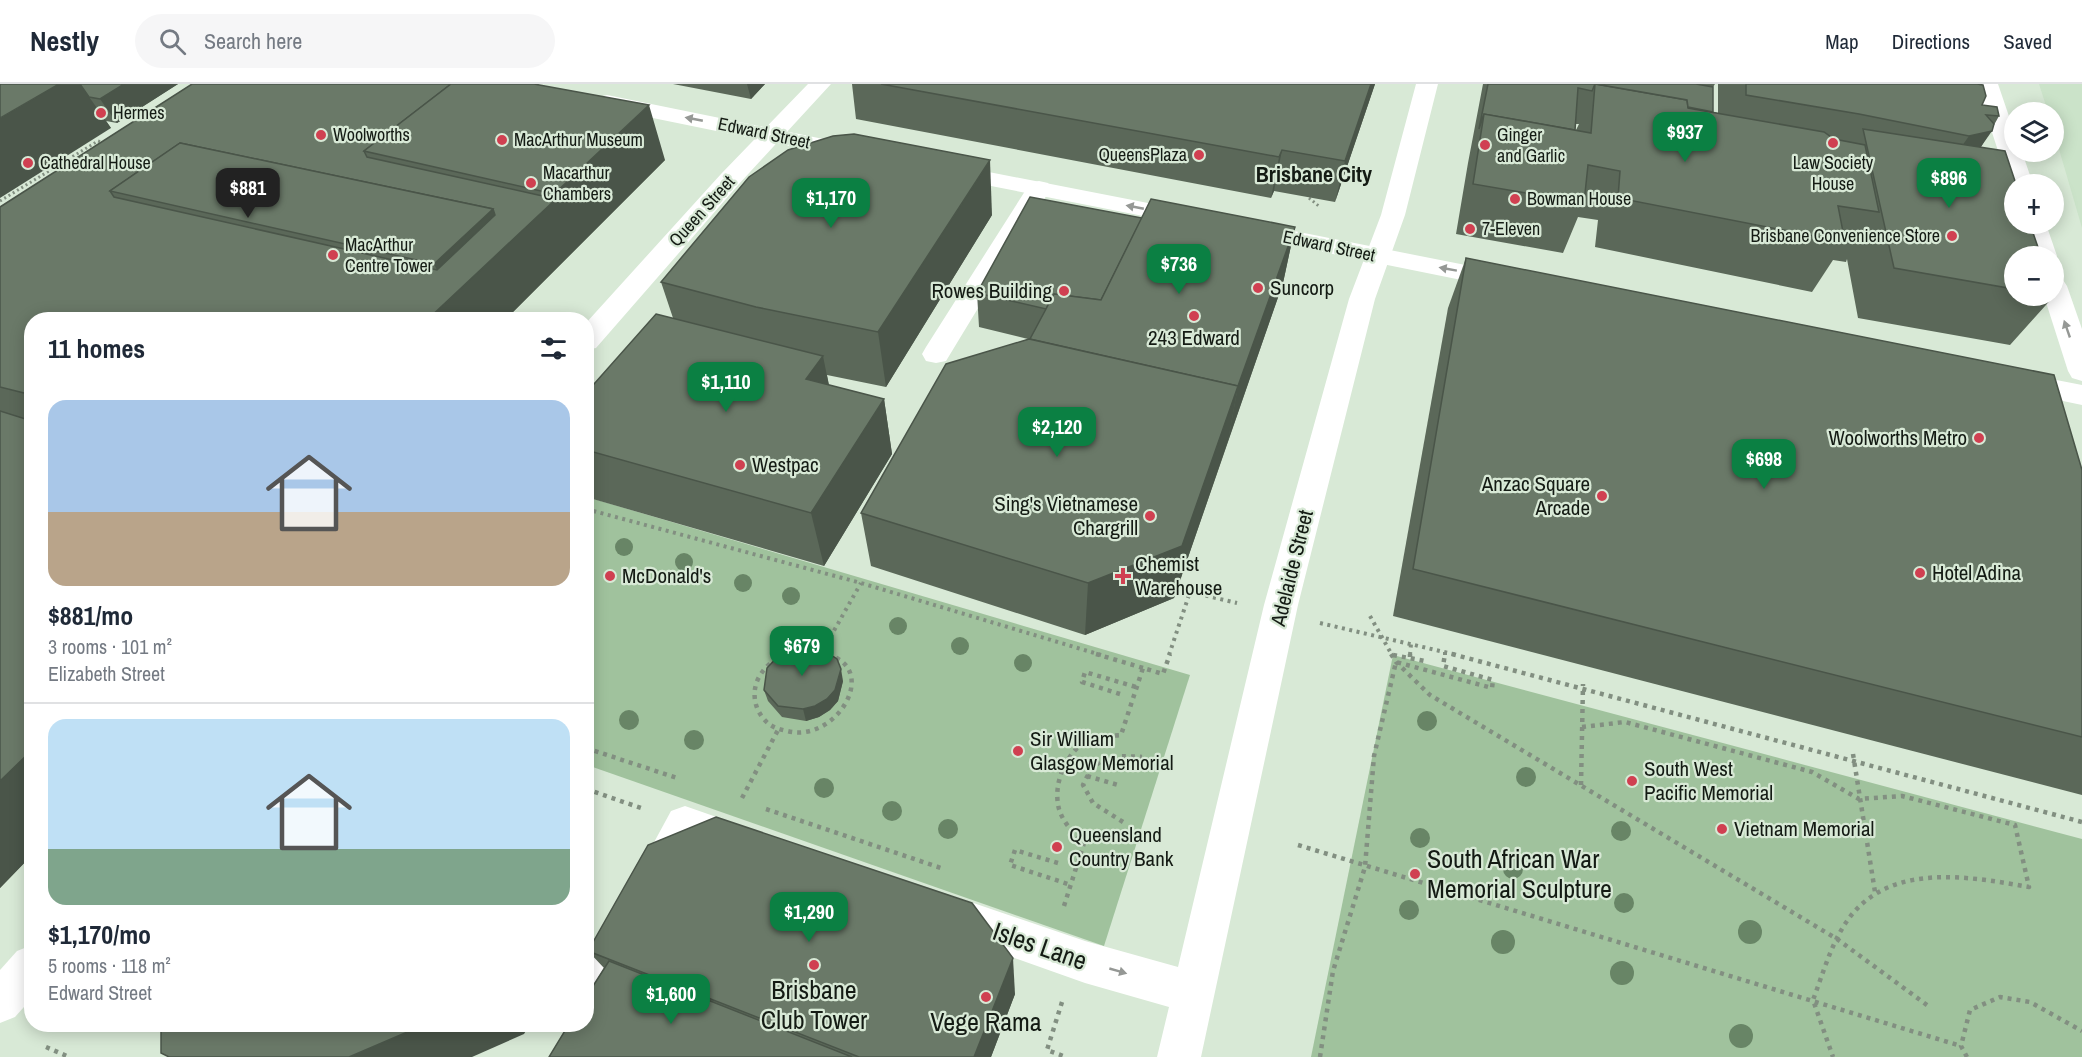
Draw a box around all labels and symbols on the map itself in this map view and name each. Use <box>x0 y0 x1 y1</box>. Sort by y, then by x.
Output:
place label: Hermes <box>113 100 165 125</box>
marker: Hermes <box>94 106 108 120</box>
street label: Edward Street <box>716 111 812 154</box>
pin: $937 <box>1649 112 1721 163</box>
one-way arrow <box>685 114 704 123</box>
place label: Woolworths <box>333 122 410 147</box>
place label: Ginger and Garlic <box>1497 122 1565 168</box>
place label: MacArthur Museum <box>514 127 643 152</box>
marker: Woolworths <box>314 128 328 142</box>
marker: MacArthur Museum <box>495 133 509 147</box>
marker: Law Society House <box>1826 136 1840 150</box>
marker: Ginger and Garlic <box>1478 138 1492 152</box>
place label: QueensPlaza <box>1098 142 1187 167</box>
marker: QueensPlaza <box>1192 148 1206 162</box>
place label: Cathedral House <box>40 150 151 175</box>
place label: Law Society House <box>1793 150 1874 196</box>
marker: Cathedral House <box>21 156 35 170</box>
pin: $896 <box>1913 158 1985 209</box>
district label: Brisbane City <box>1256 159 1372 189</box>
place label: Macarthur Chambers <box>543 160 611 206</box>
pin: $881 <box>212 168 284 219</box>
street label: Queen Street <box>663 170 740 252</box>
marker: Macarthur Chambers <box>524 176 538 190</box>
pin: $1,170 <box>782 178 880 229</box>
place label: Bowman House <box>1527 186 1631 211</box>
marker: Bowman House <box>1508 192 1522 206</box>
one-way arrow <box>1125 202 1144 211</box>
place label: 7-Eleven <box>1482 216 1540 241</box>
marker: 7-Eleven <box>1463 222 1477 236</box>
place label: Brisbane Convenience Store <box>1750 223 1940 248</box>
street label: Edward Street <box>1281 224 1377 267</box>
marker: Brisbane Convenience Store <box>1945 229 1959 243</box>
place label: MacArthur Centre Tower <box>345 232 433 278</box>
pin: $736 <box>1143 244 1215 295</box>
marker: MacArthur Centre Tower <box>326 248 340 262</box>
one-way arrow <box>1438 264 1457 273</box>
place label: Suncorp <box>1270 273 1334 302</box>
place label: Rowes Building <box>931 276 1052 305</box>
marker: Suncorp <box>1251 281 1265 295</box>
marker: Rowes Building <box>1057 284 1071 298</box>
marker: 243 Edward <box>1187 309 1201 323</box>
one-way arrow <box>2062 320 2072 338</box>
place label: 243 Edward <box>1148 323 1240 352</box>
pin: $1,110 <box>677 362 775 413</box>
pin: $2,120 <box>1008 407 1106 458</box>
place label: Woolworths Metro <box>1829 423 1967 452</box>
marker: Woolworths Metro <box>1972 431 1986 445</box>
pin: $698 <box>1728 439 1800 490</box>
place label: Westpac <box>752 450 819 479</box>
marker: Westpac <box>733 458 747 472</box>
place label: Anzac Square Arcade <box>1481 469 1590 522</box>
place label: Sing's Vietnamese Chargrill <box>994 489 1138 542</box>
marker: Anzac Square Arcade <box>1595 489 1609 503</box>
street label: Adelaide Street <box>1263 507 1320 630</box>
marker: Sing's Vietnamese Chargrill <box>1143 509 1157 523</box>
place label: Chemist Warehouse <box>1135 549 1222 602</box>
place label: Hotel Adina <box>1932 558 2021 587</box>
place label: McDonald's <box>622 561 711 590</box>
marker: Hotel Adina <box>1913 566 1927 580</box>
marker: McDonald's <box>603 569 617 583</box>
marker: Chemist Warehouse <box>1116 569 1130 583</box>
pin: $679 <box>766 626 838 677</box>
place label: Sir William Glasgow Memorial <box>1030 724 1174 777</box>
marker: Sir William Glasgow Memorial <box>1011 744 1025 758</box>
place label: South West Pacific Memorial <box>1644 754 1773 807</box>
marker: South West Pacific Memorial <box>1625 774 1639 788</box>
place label: Vietnam Memorial <box>1734 814 1874 843</box>
place label: Queensland Country Bank <box>1069 820 1174 873</box>
marker: Vietnam Memorial <box>1715 822 1729 836</box>
marker: Queensland Country Bank <box>1050 840 1064 854</box>
place label: South African War Memorial Sculpture <box>1427 841 1612 906</box>
marker: South African War Memorial Sculpture <box>1408 867 1422 881</box>
pin: $1,290 <box>760 892 858 943</box>
street label: Isles Lane <box>989 913 1092 978</box>
marker: Brisbane Club Tower <box>807 958 821 972</box>
one-way arrow <box>1109 967 1127 976</box>
place label: Brisbane Club Tower <box>761 972 867 1037</box>
pin: $1,600 <box>622 974 720 1025</box>
marker: Vege Rama <box>979 990 993 1004</box>
place label: Vege Rama <box>930 1004 1042 1039</box>

